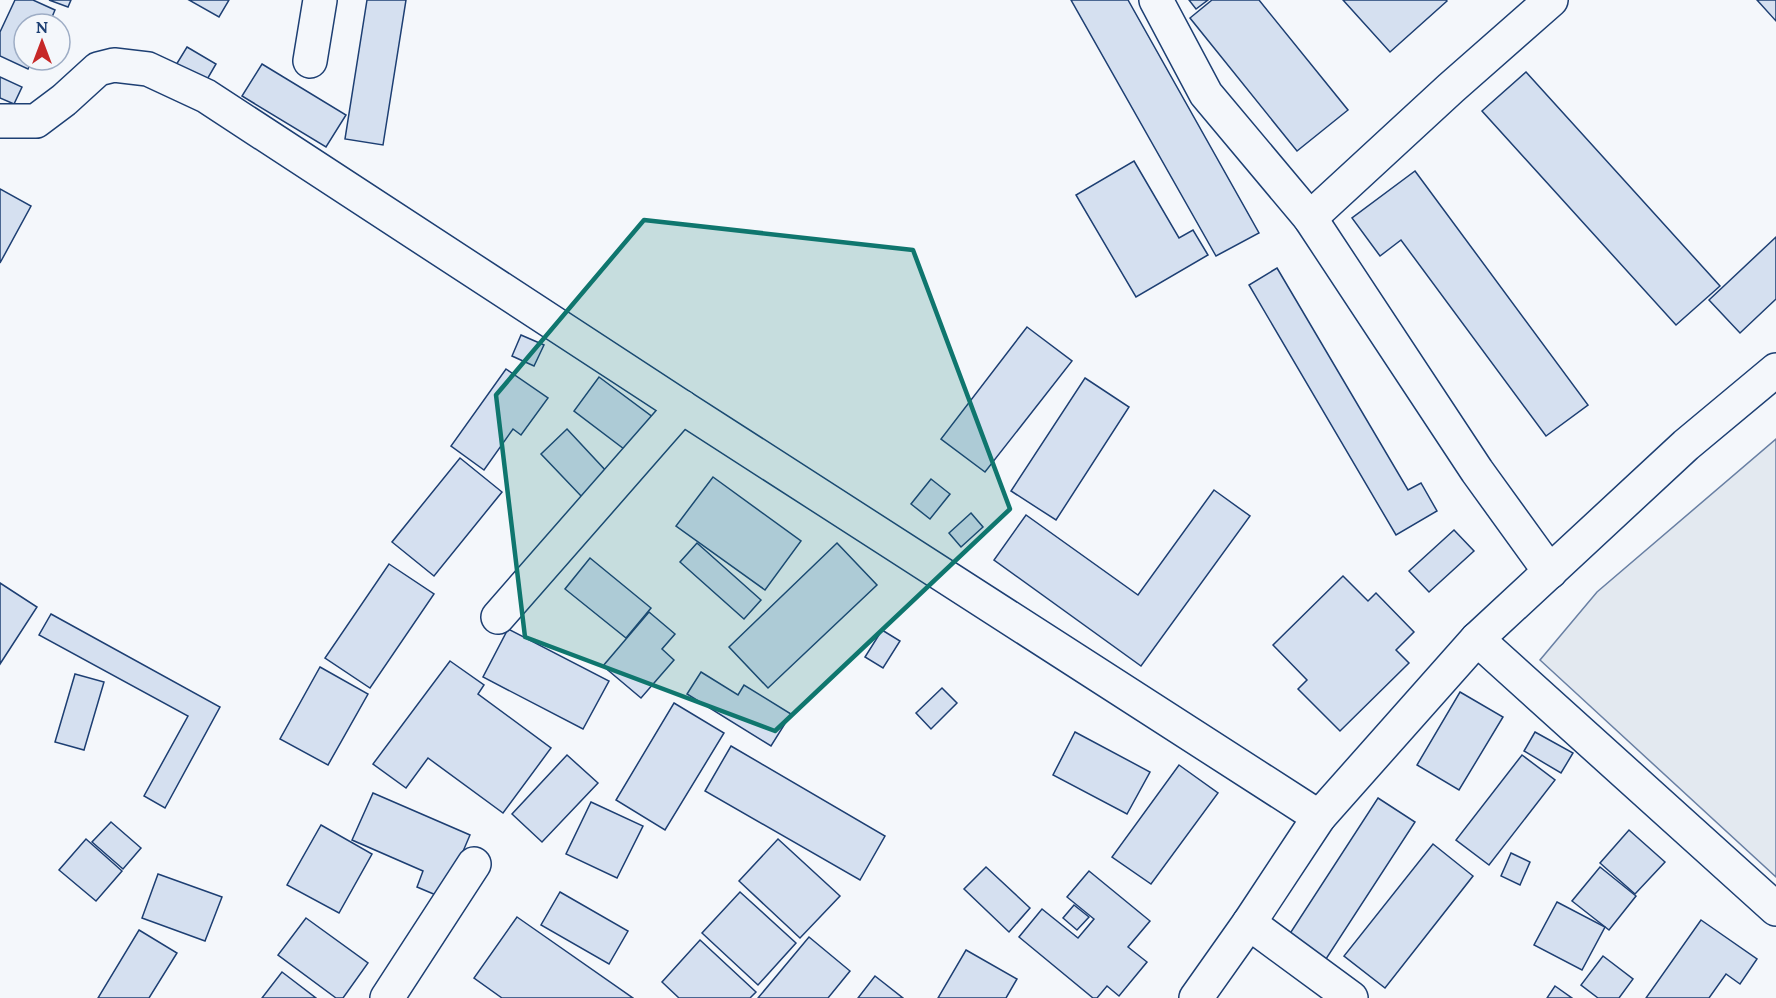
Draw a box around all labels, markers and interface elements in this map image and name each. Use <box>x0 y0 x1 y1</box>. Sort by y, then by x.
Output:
north arrow <box>12 12 72 72</box>
text: N <box>36 17 48 37</box>

